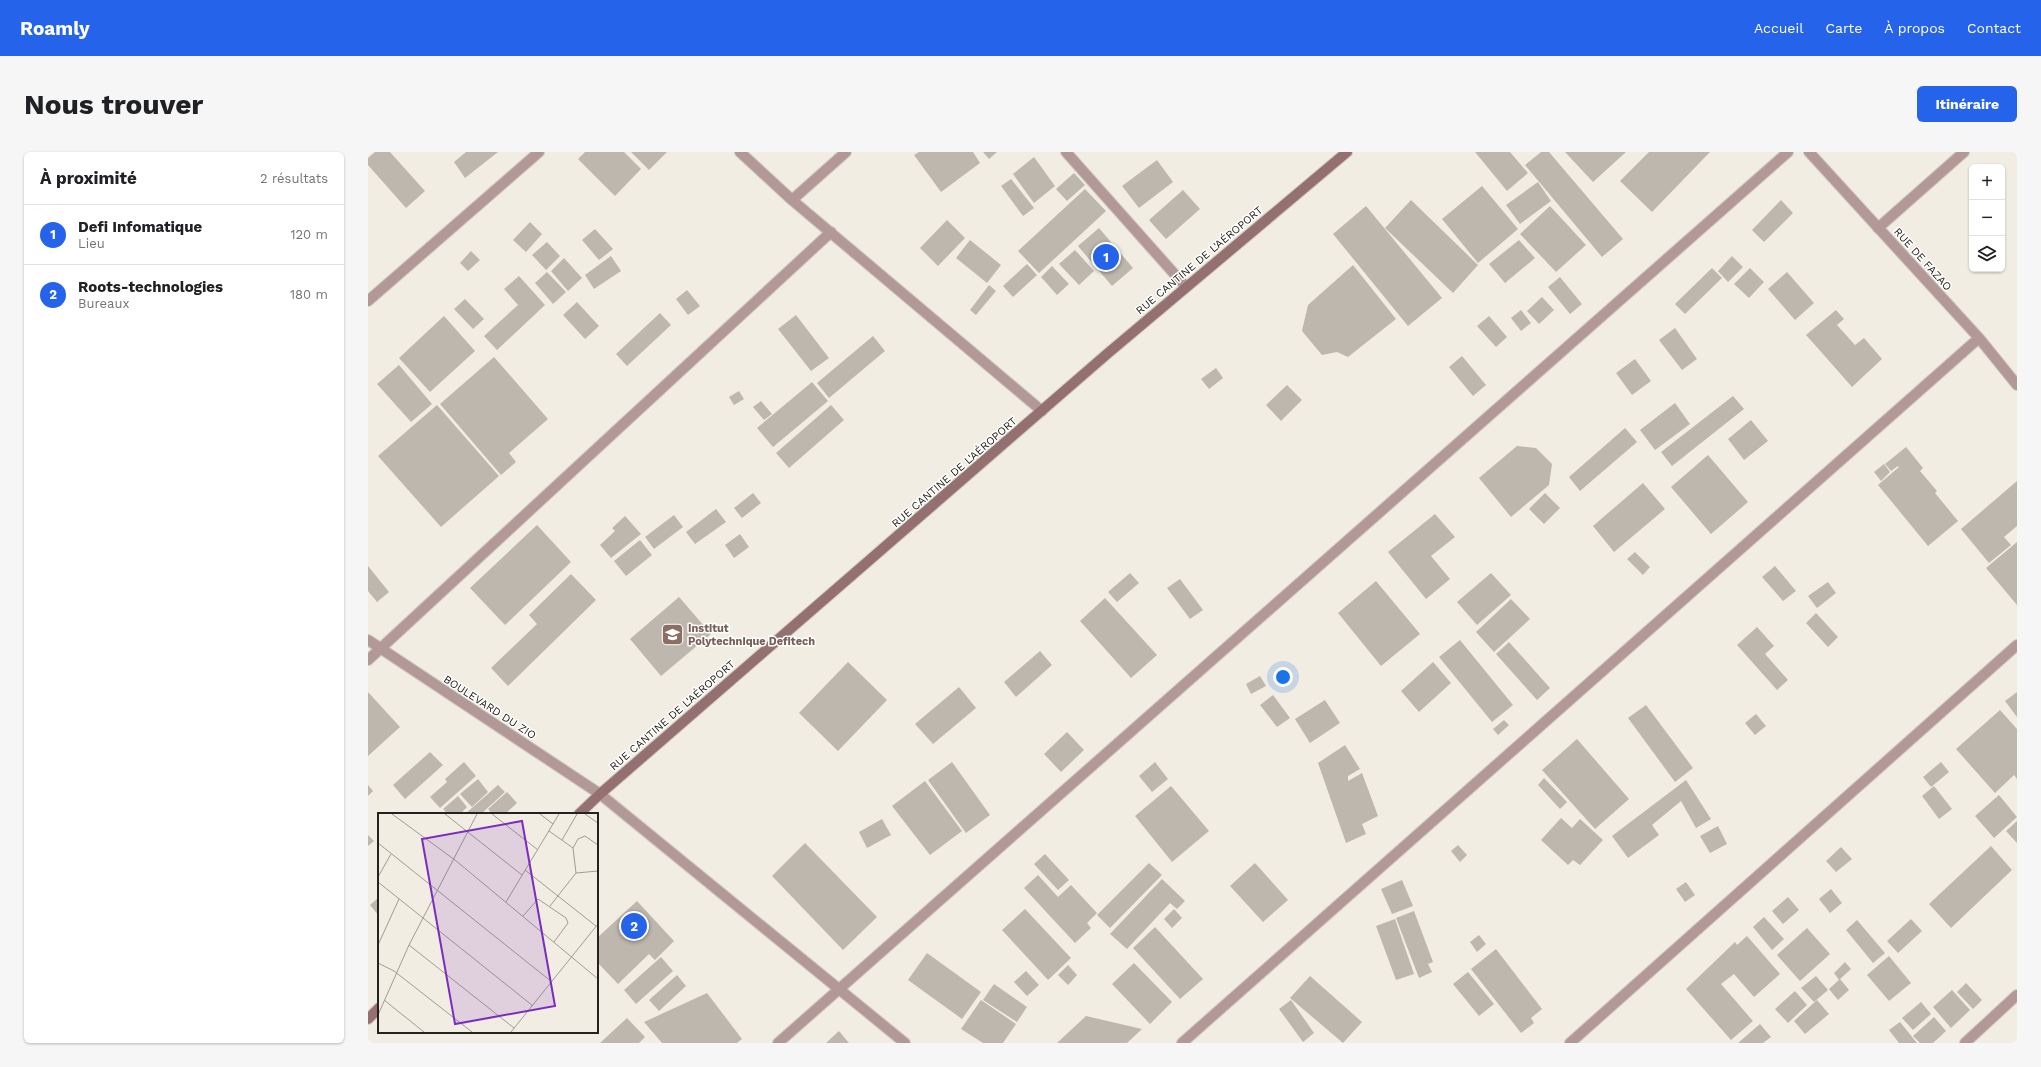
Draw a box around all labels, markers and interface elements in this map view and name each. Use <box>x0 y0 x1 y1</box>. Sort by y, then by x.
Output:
text: Roamly <box>20 17 90 40</box>
text: Accueil <box>1754 20 1803 36</box>
text: Carte <box>1825 20 1862 36</box>
text: À propos <box>1884 20 1945 36</box>
text: Contact <box>1967 20 2021 36</box>
button: Itinéraire <box>1917 86 2017 122</box>
text: Nous trouver <box>24 88 203 121</box>
map controls <box>1969 164 2005 272</box>
button: + <box>1969 164 2005 200</box>
text: À proximité <box>40 168 137 188</box>
text: 2 résultats <box>260 171 328 186</box>
button: − <box>1969 200 2005 236</box>
street label: RUE CANTINE DE L'AÉROPORT <box>1133 203 1266 317</box>
text: Defi Infomatique <box>78 218 202 236</box>
street label: RUE DE FAZAO <box>1891 225 1954 293</box>
text: 1 <box>50 227 56 242</box>
text: 120 m <box>290 227 328 242</box>
text: Lieu <box>78 236 105 251</box>
button: layers <box>1969 236 2005 272</box>
pin: 1 <box>1093 242 1119 272</box>
text: Roots-technologies <box>78 278 223 296</box>
text: 2 <box>49 287 57 302</box>
text: 180 m <box>290 287 328 302</box>
text: Bureaux <box>78 296 129 311</box>
street label: RUE CANTINE DE L'AÉROPORT <box>889 414 1020 530</box>
school or university icon: Institut Polytechnique Defitech <box>660 621 686 647</box>
place label: Institut Polytechnique Defitech <box>688 622 815 648</box>
street label: RUE CANTINE DE L'AÉROPORT <box>607 657 738 773</box>
your location <box>1273 667 1293 687</box>
street label: BOULEVARD DU ZIO <box>441 673 538 742</box>
inset map <box>378 813 598 1033</box>
pin: 2 <box>621 911 647 941</box>

